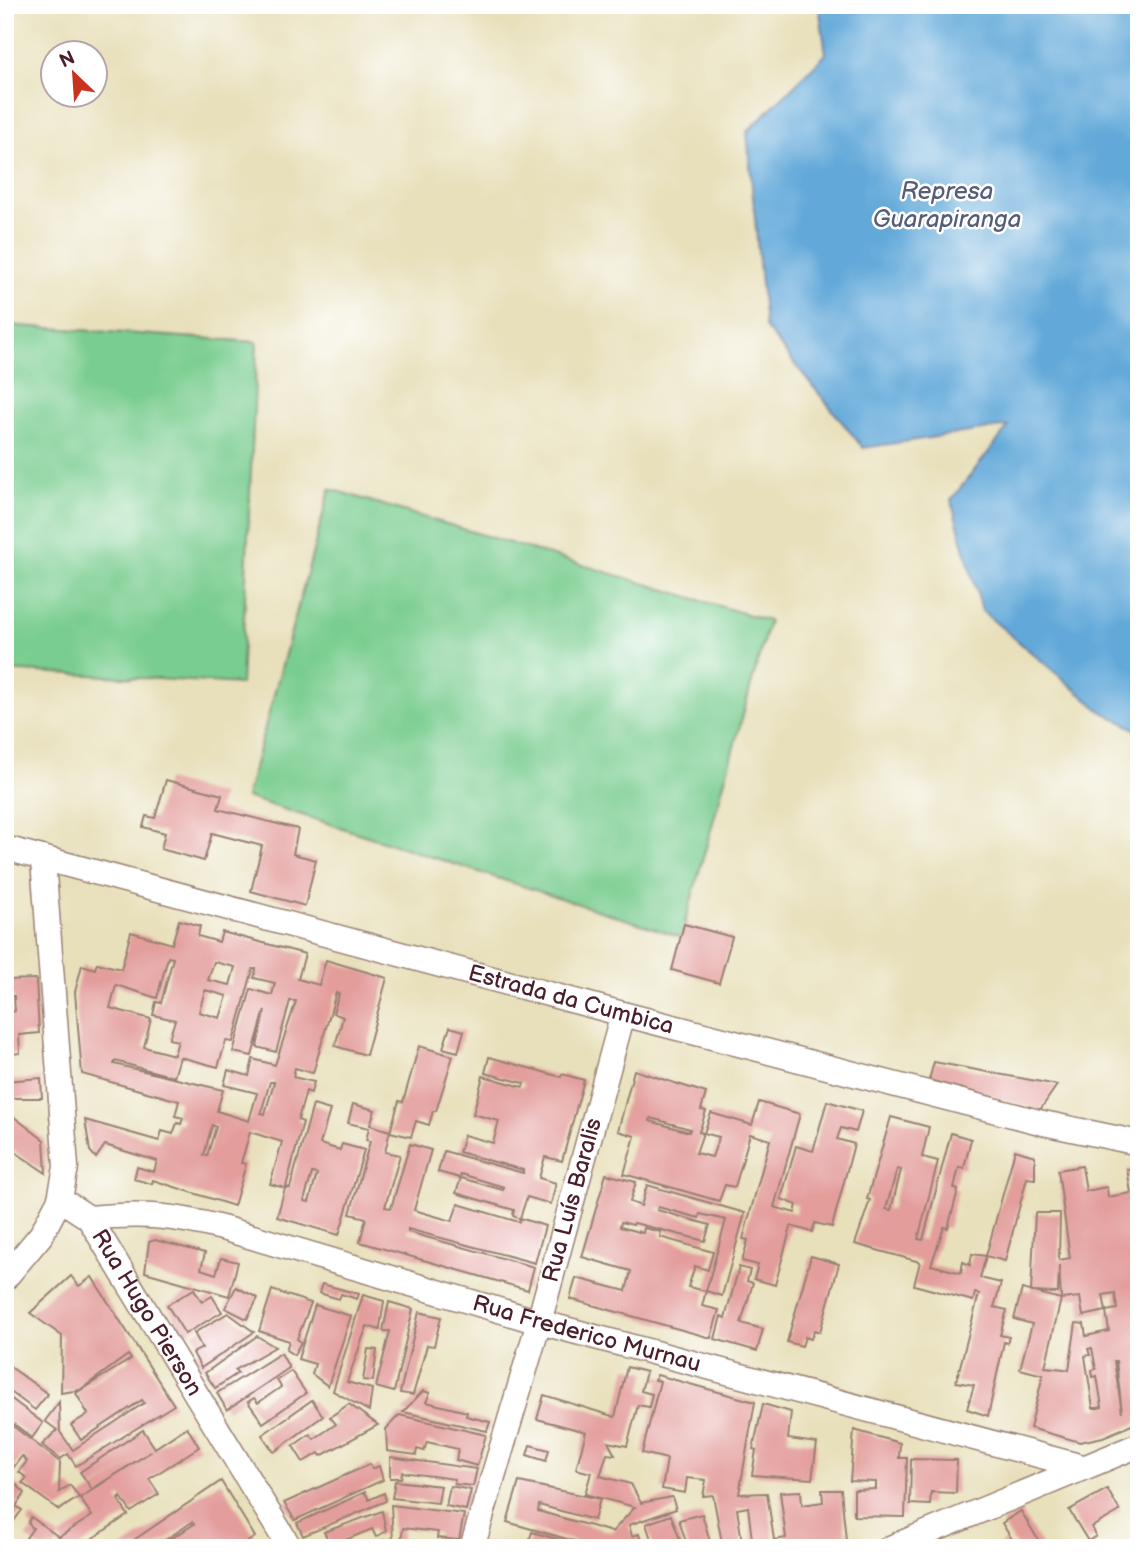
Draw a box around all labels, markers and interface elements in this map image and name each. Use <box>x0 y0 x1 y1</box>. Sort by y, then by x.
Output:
north arrow <box>38 38 108 108</box>
text: N <box>56 47 79 73</box>
water label: Represa Guarapiranga <box>873 177 1021 234</box>
street label: Estrada da Cumbica <box>465 959 677 1041</box>
street label: Rua Luís Baralis <box>536 1115 608 1285</box>
street label: Rua Hugo Pierson <box>85 1224 208 1401</box>
street label: Rua Frederico Murnau <box>469 1289 704 1379</box>

